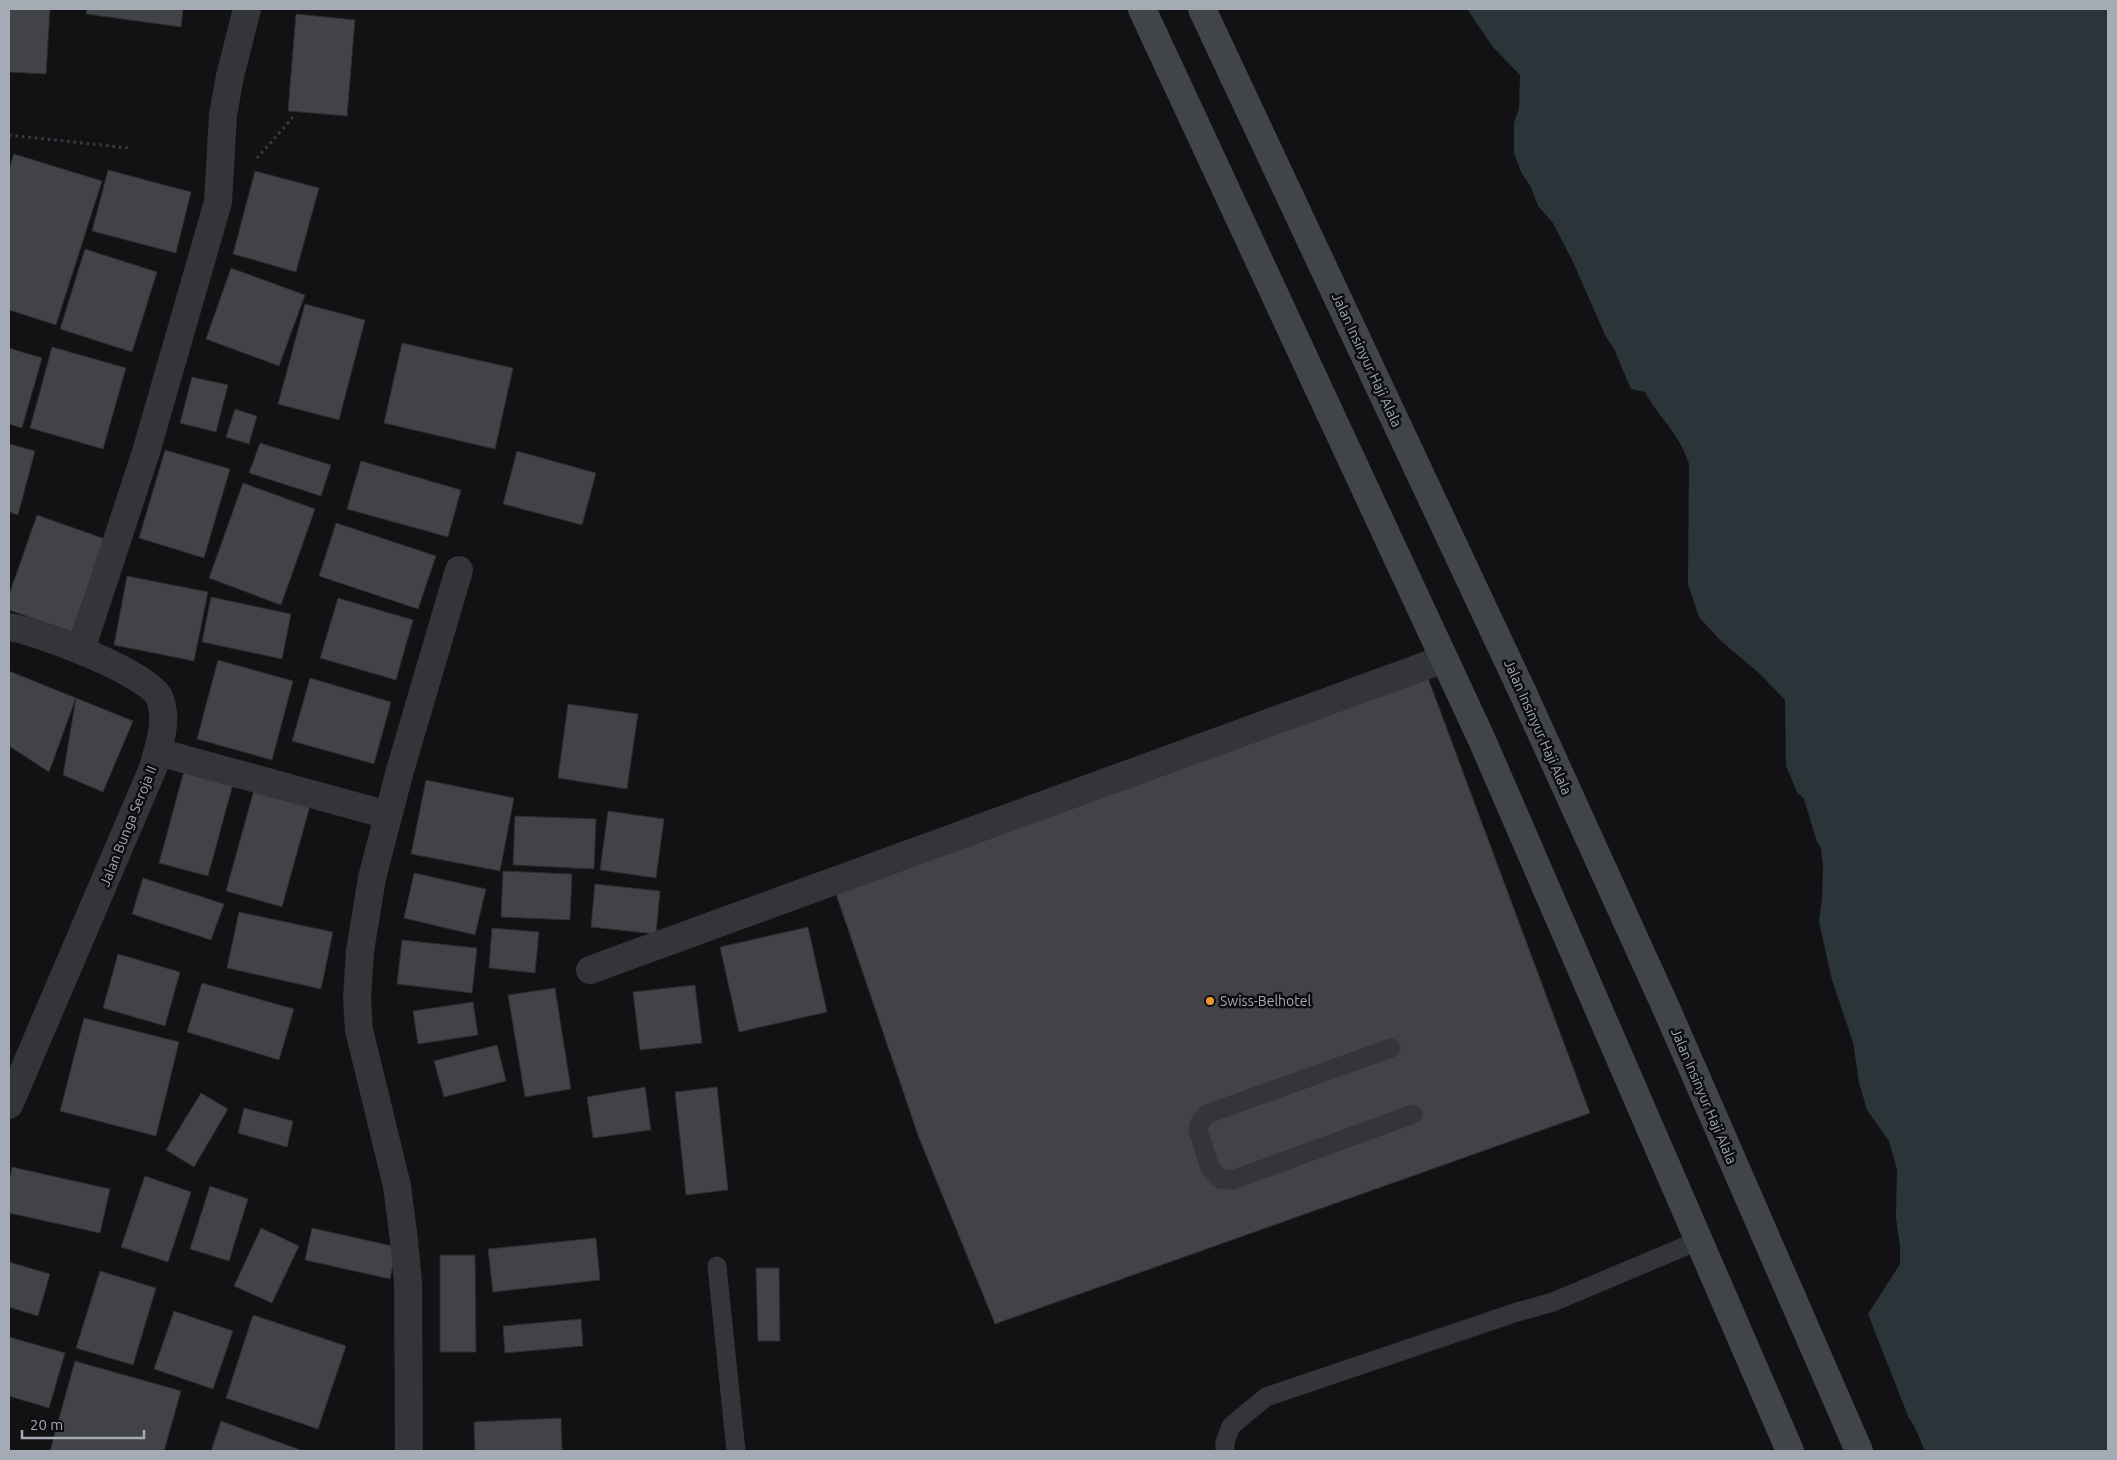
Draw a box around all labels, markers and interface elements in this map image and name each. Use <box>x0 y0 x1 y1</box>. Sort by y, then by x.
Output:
street label: Jalan Insinyur Haji Alala <box>1329 290 1405 430</box>
street label: Jalan Insinyur Haji Alala <box>1501 657 1575 797</box>
street label: Jalan Bunga Seroja II <box>96 763 160 889</box>
place label: Swiss-Belhotel <box>1220 993 1311 1009</box>
marker: Swiss-Belhotel <box>1204 995 1216 1007</box>
street label: Jalan Insinyur Haji Alala <box>1668 1026 1740 1166</box>
scale bar <box>22 1408 145 1440</box>
text: 20 m <box>30 1416 63 1433</box>

